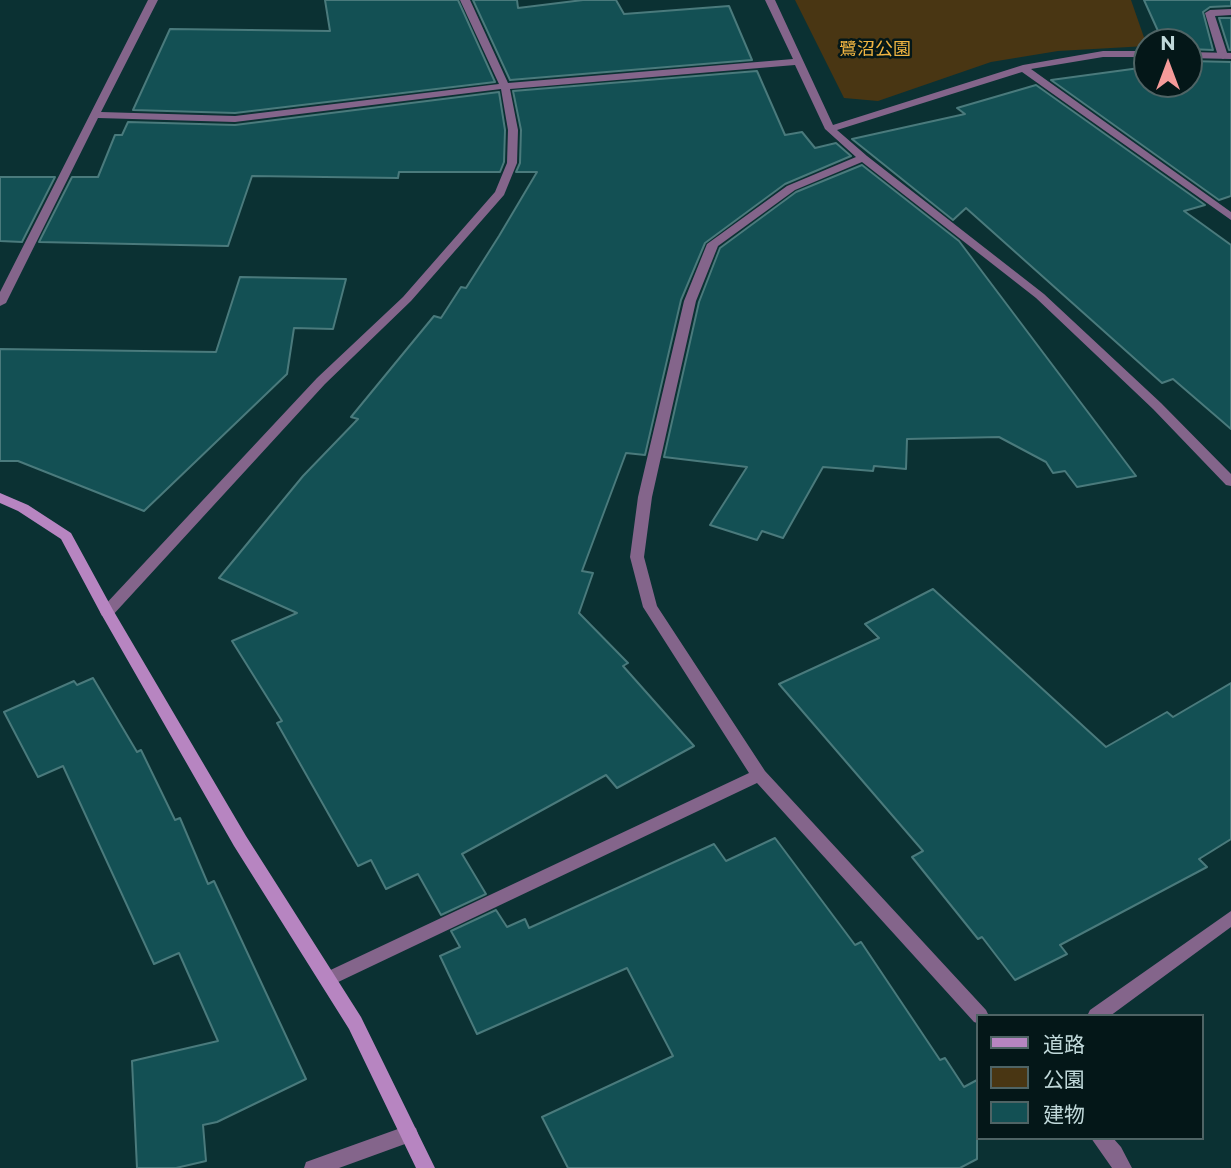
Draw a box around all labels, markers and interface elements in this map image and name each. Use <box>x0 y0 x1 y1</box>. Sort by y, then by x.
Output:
north arrow <box>1133 28 1203 98</box>
text: N <box>1160 32 1176 55</box>
park label: 鷺沼公園 <box>839 39 911 61</box>
legend <box>976 1014 1203 1140</box>
text: 道路 <box>1043 1032 1085 1057</box>
text: 公園 <box>1043 1067 1085 1092</box>
text: 建物 <box>1043 1102 1085 1127</box>

